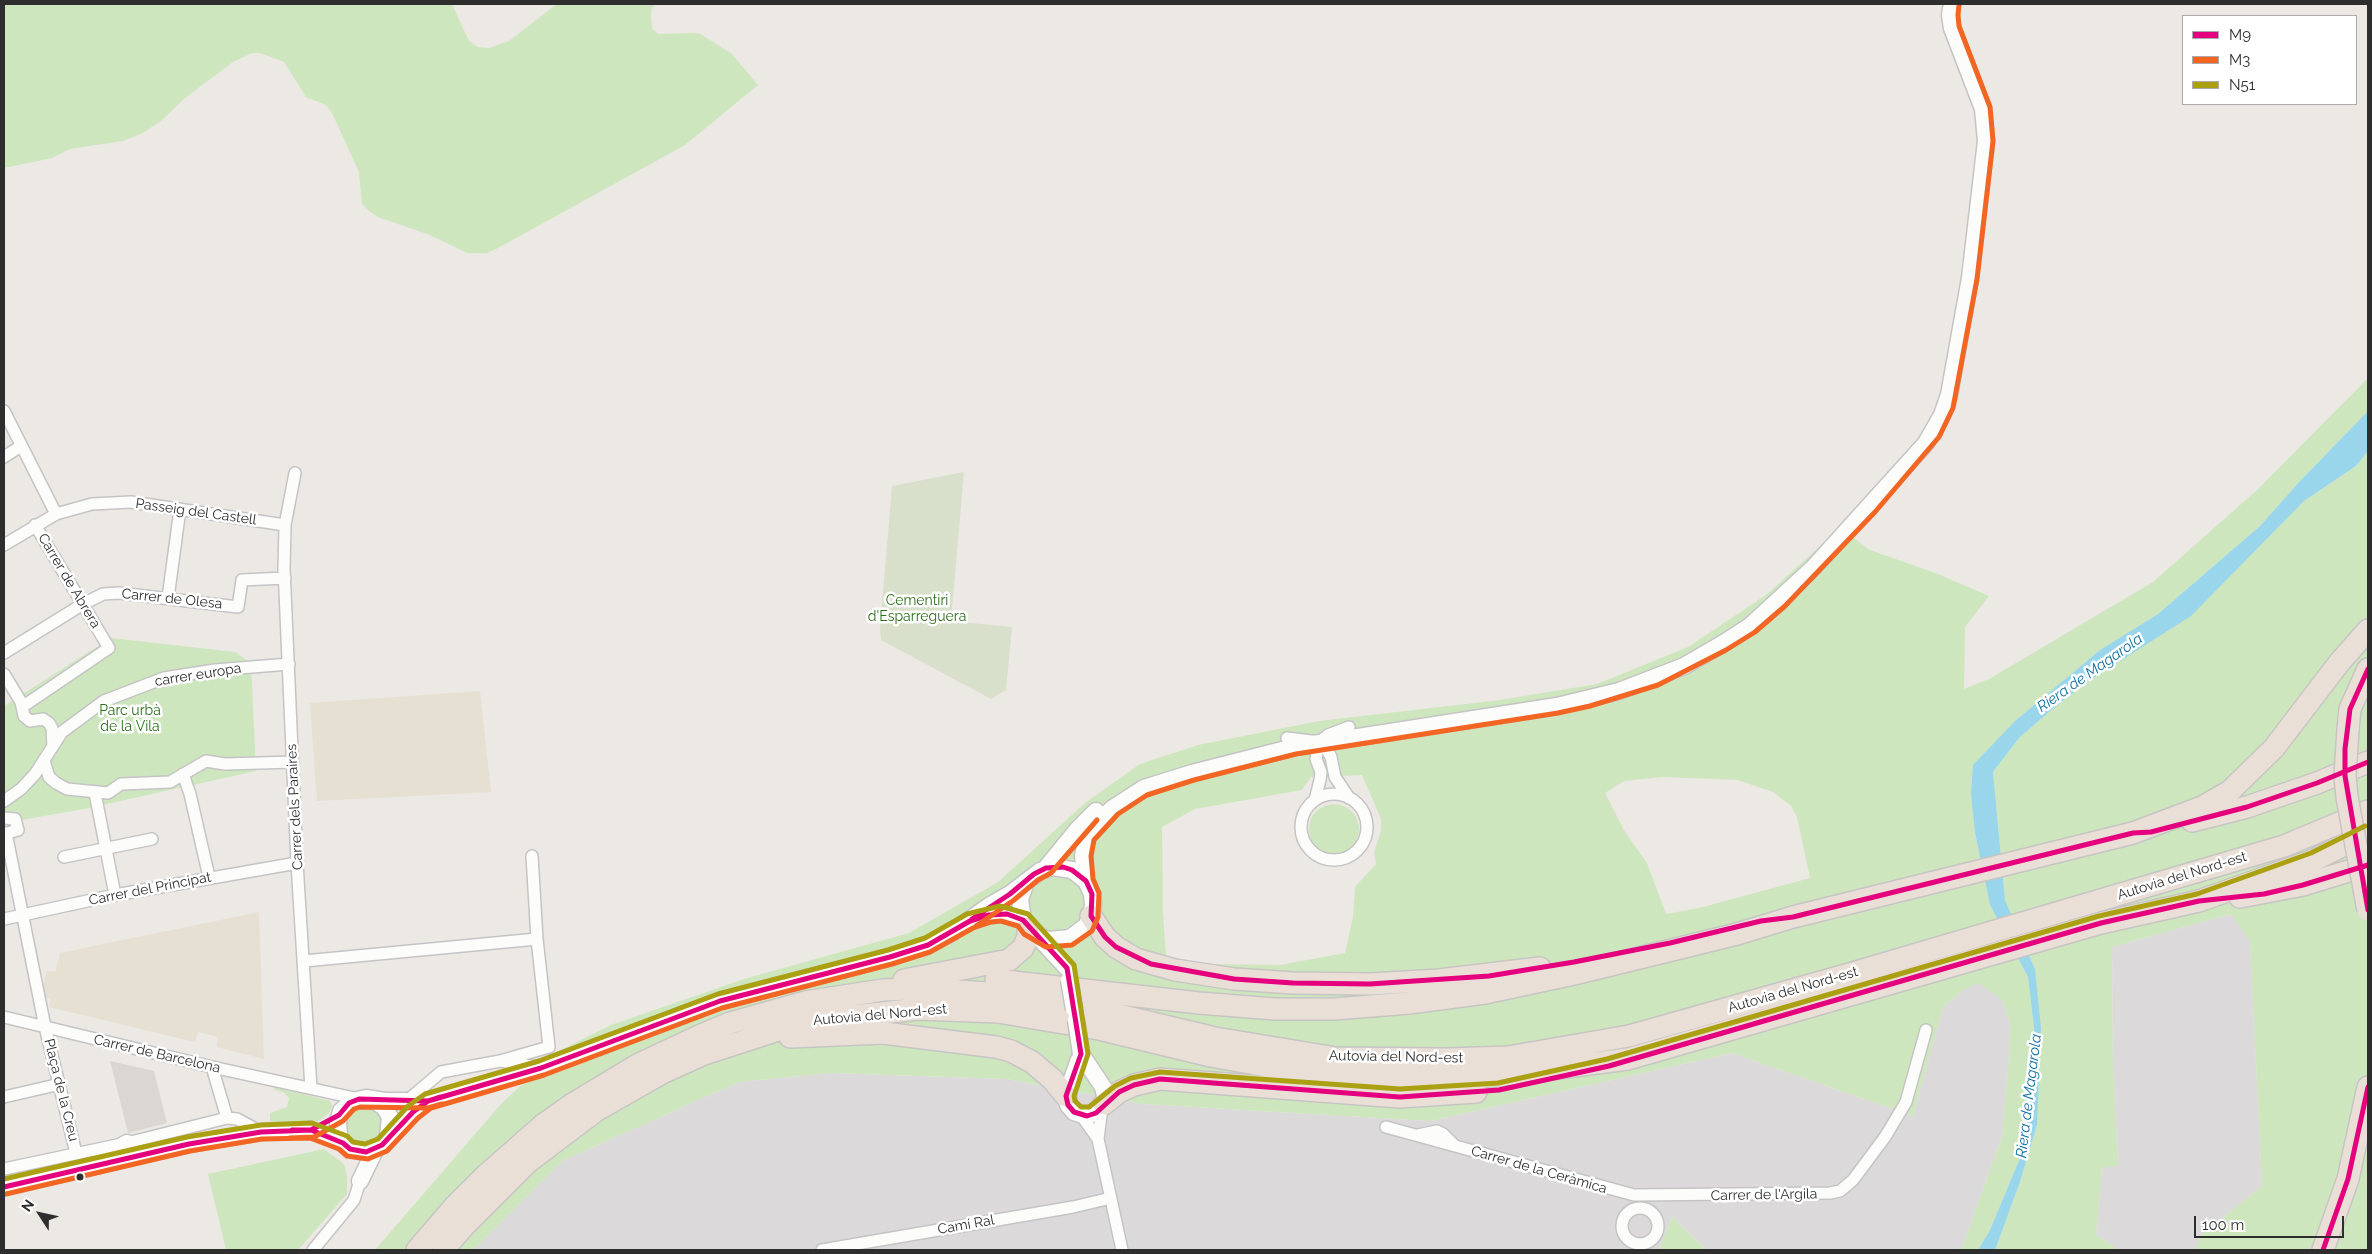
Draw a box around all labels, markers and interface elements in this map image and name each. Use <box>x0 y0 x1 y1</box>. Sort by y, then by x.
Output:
legend <box>2182 15 2357 105</box>
text: M9 <box>2229 26 2251 44</box>
text: M3 <box>2229 51 2250 69</box>
text: N51 <box>2229 76 2255 94</box>
street label: Passeig del Castell <box>134 495 258 529</box>
street label: Carrer de Abrera <box>34 531 104 631</box>
street label: Carrer de Olesa <box>121 585 223 613</box>
park label: Cementiri d'Esparreguera <box>868 593 966 626</box>
water label: Riera de Magarola <box>2034 630 2146 716</box>
street label: carrer europa <box>154 660 242 690</box>
park label: Parc urbà de la Vila <box>99 703 161 736</box>
street label: Carrer dels Paraires <box>283 744 307 870</box>
street label: Autovia del Nord-est <box>2115 848 2249 904</box>
street label: Carrer del Principat <box>87 869 213 909</box>
street label: Autovia del Nord-est <box>1726 963 1860 1017</box>
street label: Autovia del Nord-est <box>812 1001 948 1029</box>
street label: Carrer de Barcelona <box>92 1031 222 1077</box>
water label: Riera de Magarola <box>2012 1033 2046 1159</box>
street label: Plaça de la Creu <box>40 1037 82 1143</box>
street label: Autovia del Nord-est <box>1329 1047 1463 1067</box>
street label: Carrer de la Ceràmica <box>1469 1143 1609 1197</box>
unlabelled marker <box>75 1172 85 1182</box>
street label: Carrer de l'Argila <box>1710 1186 1818 1204</box>
north arrow <box>15 1189 65 1239</box>
text: N <box>18 1196 37 1214</box>
scale bar <box>2197 1206 2347 1238</box>
street label: Camí Ral <box>936 1212 996 1238</box>
text: 100 m <box>2202 1216 2244 1234</box>

